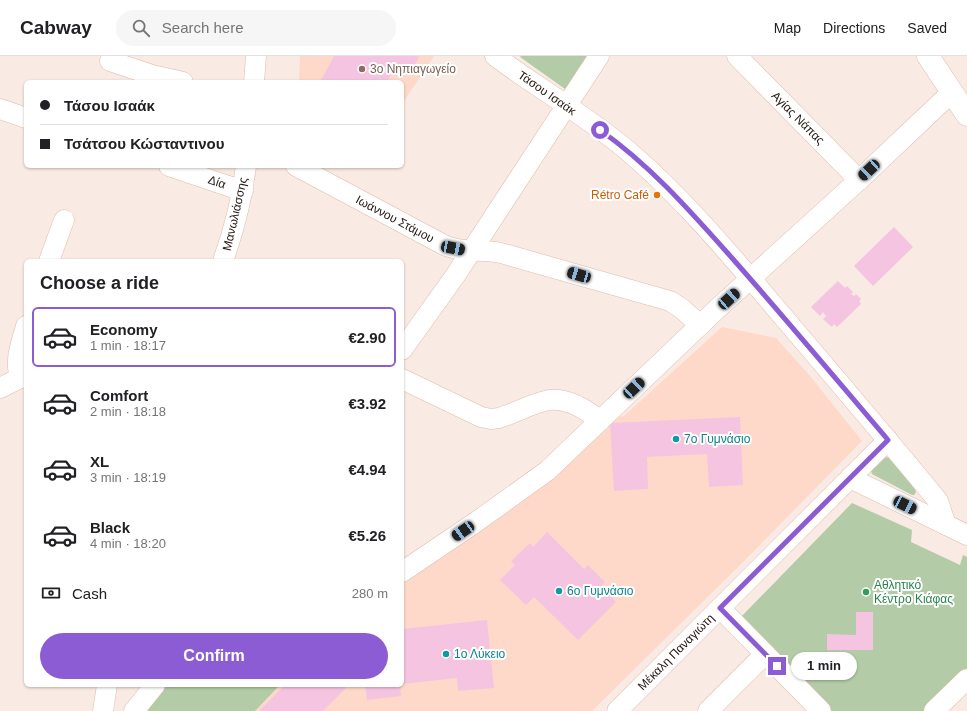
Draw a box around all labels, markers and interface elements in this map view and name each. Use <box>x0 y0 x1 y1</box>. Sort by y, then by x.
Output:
search box <box>116 10 396 46</box>
text: Cabway <box>20 17 92 38</box>
icon: search <box>130 17 152 39</box>
text: Search here <box>162 19 244 36</box>
text: Map <box>774 20 801 36</box>
text: Directions <box>823 20 885 36</box>
text: Saved <box>907 20 947 36</box>
place label: 3ο Νηπιαγωγείο <box>370 62 456 76</box>
marker: 3ο Νηπιαγωγείο <box>357 64 367 74</box>
street label: Τάσου Ισαάκ <box>515 68 579 119</box>
street label: Αγίας Νάπας <box>769 89 827 147</box>
text: Τάσου Ισαάκ <box>64 97 155 114</box>
route start <box>591 121 609 139</box>
text: Τσάτσου Κώσταντινου <box>64 135 225 152</box>
car <box>856 157 882 183</box>
street label: Δία <box>206 173 228 192</box>
street label: Μανωλιάσσης <box>220 176 250 252</box>
place label: Rétro Café <box>591 188 649 202</box>
marker: Rétro Café <box>652 190 662 200</box>
street label: Ιωάννου Στάμου <box>353 192 437 246</box>
car <box>440 240 466 256</box>
car <box>566 266 592 284</box>
text: Choose a ride <box>40 273 159 293</box>
car <box>716 287 742 311</box>
icon: car <box>42 319 78 355</box>
text: Economy <box>90 321 158 338</box>
text: €2.90 <box>348 329 386 346</box>
text: 1 min · 18:17 <box>90 338 166 353</box>
car <box>621 375 647 401</box>
icon: car <box>42 385 78 421</box>
text: Comfort <box>90 387 148 404</box>
text: €3.92 <box>348 395 386 412</box>
text: 2 min · 18:18 <box>90 404 166 419</box>
place label: 7ο Γυμνάσιο <box>684 432 751 446</box>
marker: 7ο Γυμνάσιο <box>671 434 681 444</box>
icon: car <box>42 451 78 487</box>
text: XL <box>90 453 109 470</box>
text: €4.94 <box>348 461 386 478</box>
text: 3 min · 18:19 <box>90 470 166 485</box>
car <box>892 494 918 516</box>
icon: car <box>42 517 78 553</box>
text: Black <box>90 519 130 536</box>
car <box>450 519 476 543</box>
text: €5.26 <box>348 527 386 544</box>
text: 4 min · 18:20 <box>90 536 166 551</box>
place label: Αθλητικό Κέντρο Κιάφας <box>874 578 953 606</box>
icon: cash <box>40 582 62 604</box>
place label: 6ο Γυμνάσιο <box>567 584 634 598</box>
text: Cash <box>72 585 107 602</box>
text: 280 m <box>352 586 388 601</box>
marker: 6ο Γυμνάσιο <box>554 586 564 596</box>
marker: Αθλητικό Κέντρο Κιάφας <box>861 587 871 597</box>
street label: Μέκαλη Παναγιώτη <box>635 611 717 693</box>
button: Confirm <box>40 633 388 679</box>
place label: 1ο Λύκειο <box>454 647 506 661</box>
marker: 1ο Λύκειο <box>441 649 451 659</box>
callout: 1 min <box>791 652 857 680</box>
route end <box>768 657 786 675</box>
text: 1 min <box>807 658 841 673</box>

